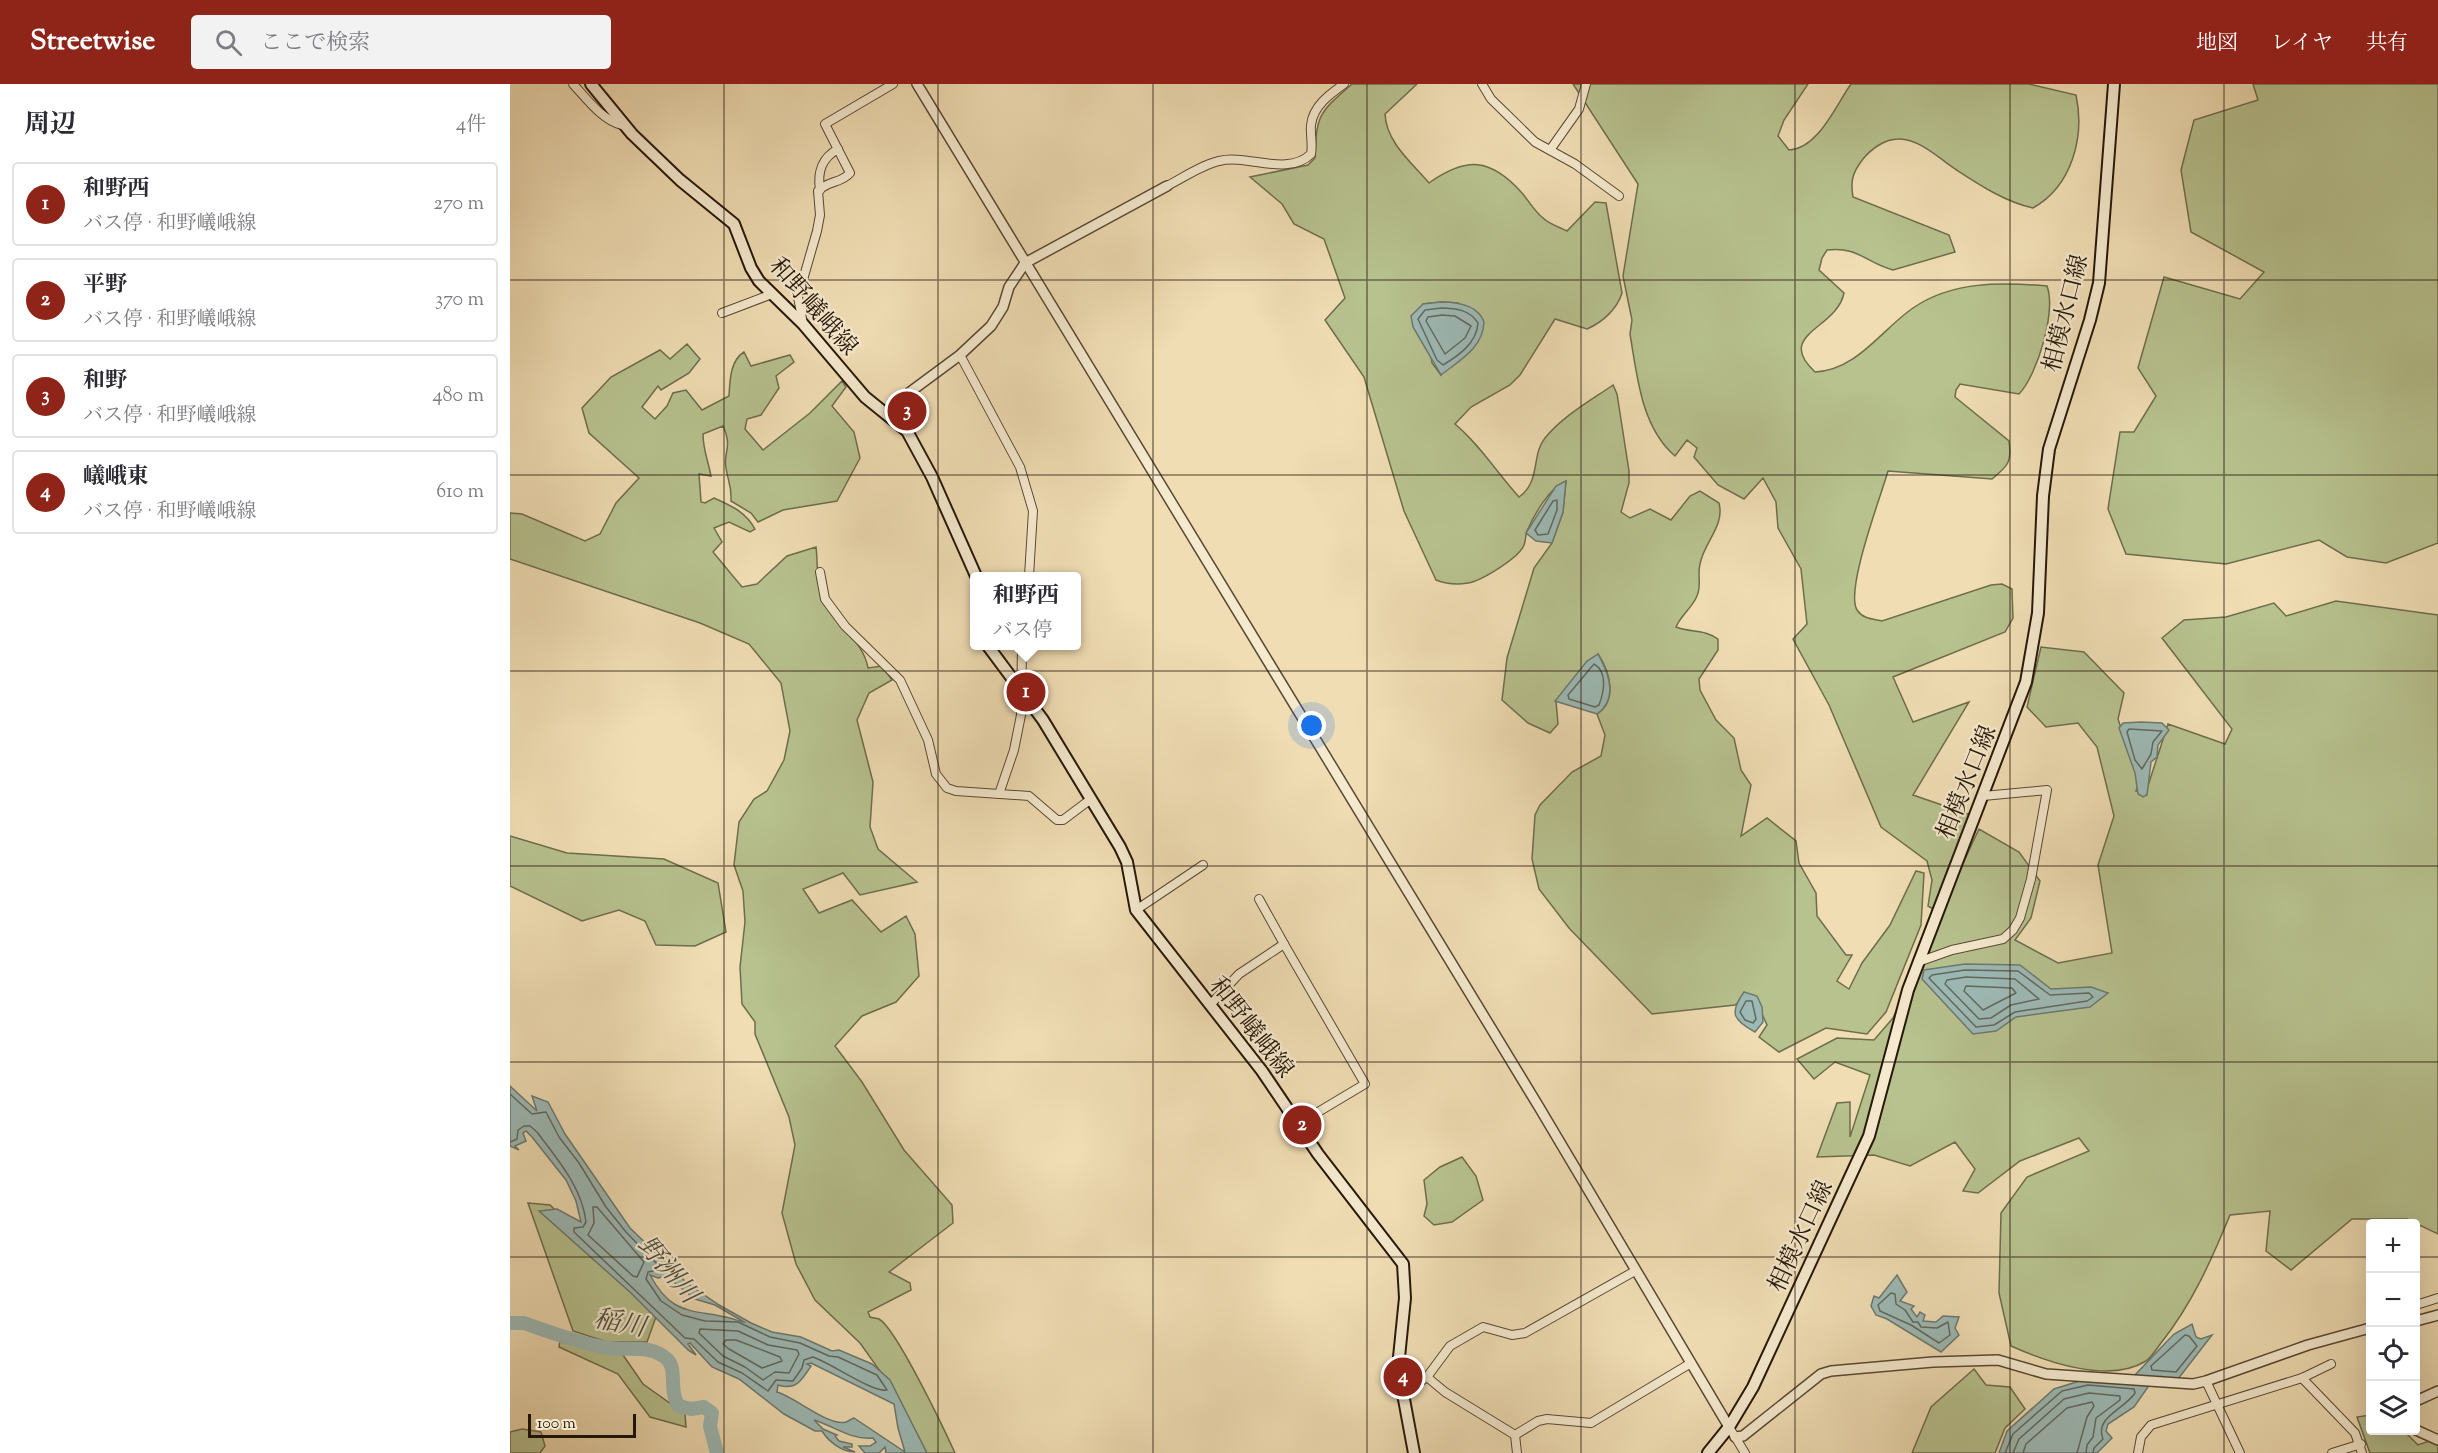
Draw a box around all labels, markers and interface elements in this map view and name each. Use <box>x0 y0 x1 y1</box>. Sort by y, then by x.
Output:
search box <box>191 15 611 69</box>
text: Streetwise <box>30 22 155 62</box>
icon: search <box>212 26 245 59</box>
text: ここで検索 <box>260 28 370 60</box>
text: 地図 <box>2196 29 2238 59</box>
text: レイヤ <box>2271 29 2333 59</box>
text: 共有 <box>2366 29 2408 59</box>
text: 周辺 <box>24 107 76 144</box>
text: 4件 <box>456 111 486 140</box>
text: 和野西 <box>83 174 149 206</box>
text: 1 <box>42 190 49 219</box>
text: 270 m <box>434 190 484 219</box>
text: バス停 · 和野嶬峨線 <box>83 210 257 239</box>
street label: 和野嶬峨線 <box>760 251 865 364</box>
street label: 相模水口線 <box>2036 251 2098 376</box>
text: 平野 <box>83 270 127 302</box>
text: 2 <box>41 286 50 315</box>
text: 370 m <box>435 286 484 315</box>
text: バス停 · 和野嶬峨線 <box>83 306 257 335</box>
text: 和野 <box>83 366 127 398</box>
text: 3 <box>41 382 50 411</box>
text: 480 m <box>433 382 484 411</box>
pin: 3 <box>888 388 926 434</box>
text: バス停 · 和野嶬峨線 <box>83 402 257 431</box>
text: 嶬峨東 <box>83 462 149 494</box>
text: 4 <box>40 478 51 507</box>
text: 610 m <box>436 478 484 507</box>
text: バス停 · 和野嶬峨線 <box>83 498 257 527</box>
popup <box>970 572 1081 650</box>
text: 和野西 <box>992 581 1059 613</box>
text: バス停 <box>992 617 1052 646</box>
pin: 1 <box>1006 670 1046 714</box>
your location <box>1297 711 1326 740</box>
street label: 相模水口線 <box>1930 721 2006 845</box>
street label: 和野嶬峨線 <box>1200 970 1301 1086</box>
pin: 2 <box>1282 1102 1322 1148</box>
street label: 相模水口線 <box>1761 1175 1843 1298</box>
map controls <box>2366 1219 2420 1435</box>
button: + <box>2366 1219 2420 1273</box>
water label: 野洲川 <box>628 1229 708 1315</box>
button: − <box>2366 1273 2420 1327</box>
water label: 稲川 <box>590 1301 652 1348</box>
button: locate <box>2366 1327 2420 1381</box>
pin: 4 <box>1384 1354 1422 1400</box>
button: layers <box>2366 1381 2420 1435</box>
scale bar <box>528 1411 636 1438</box>
text: 100 m <box>537 1413 576 1436</box>

